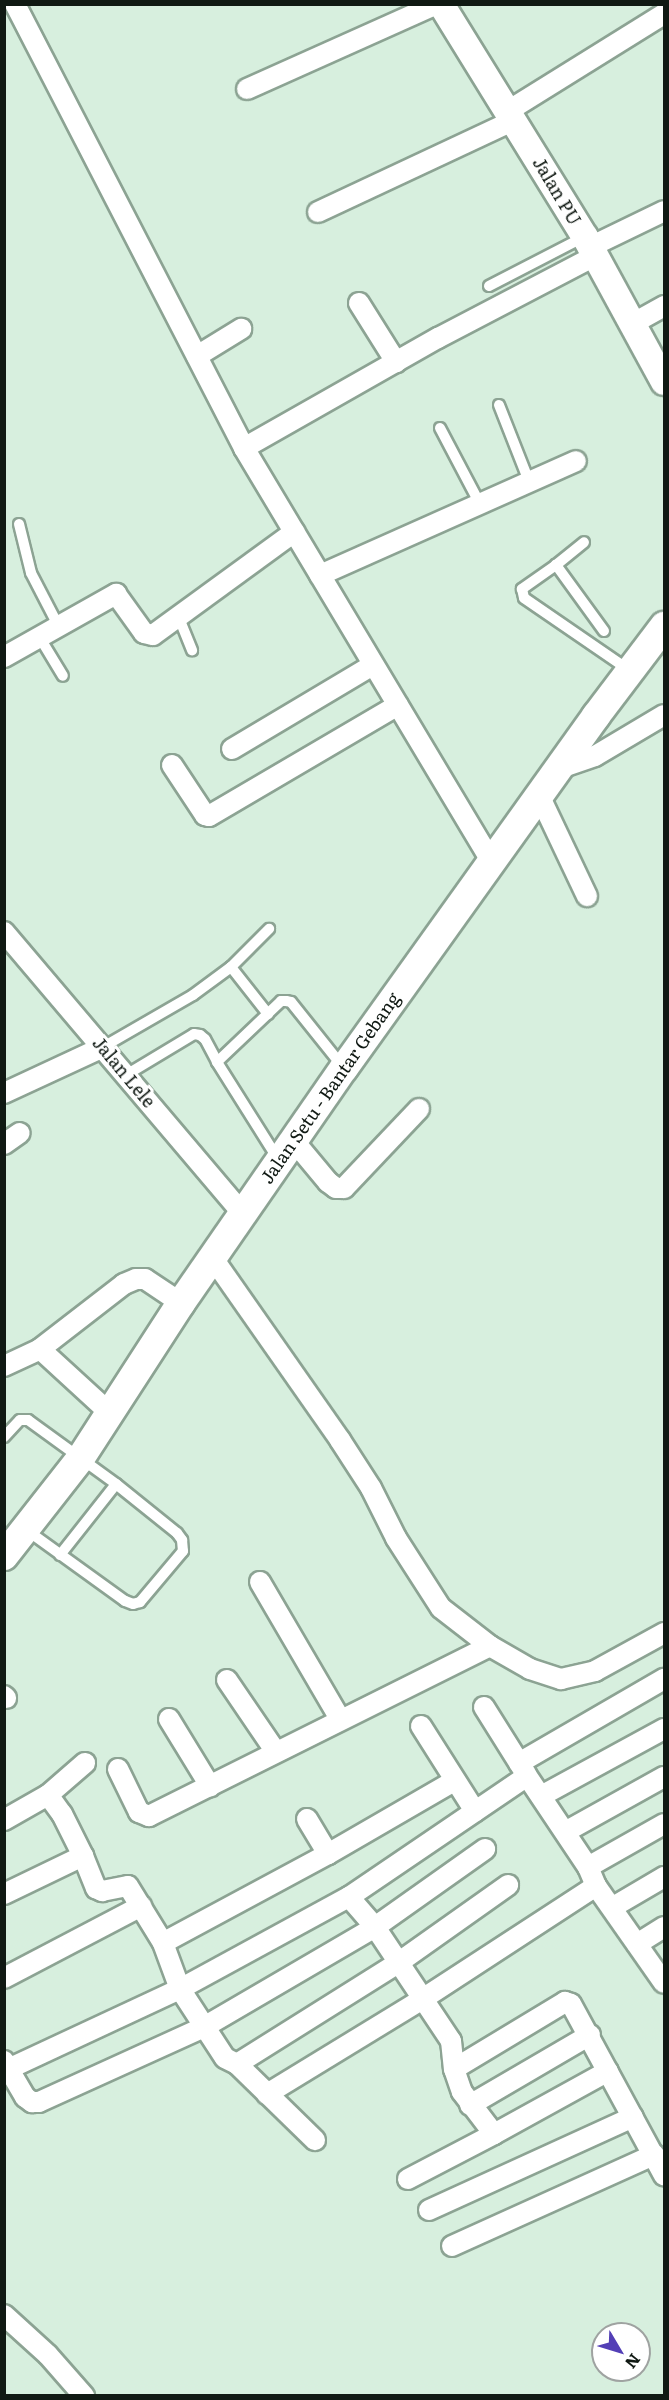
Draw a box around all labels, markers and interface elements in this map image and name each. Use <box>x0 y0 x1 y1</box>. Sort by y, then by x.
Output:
street label: Jalan PU <box>528 153 586 229</box>
street label: Jalan Setu - Bantar Gebang <box>256 988 404 1188</box>
street label: Jalan Lele <box>88 1032 160 1112</box>
north arrow <box>591 2322 651 2382</box>
text: N <box>620 2349 647 2375</box>

